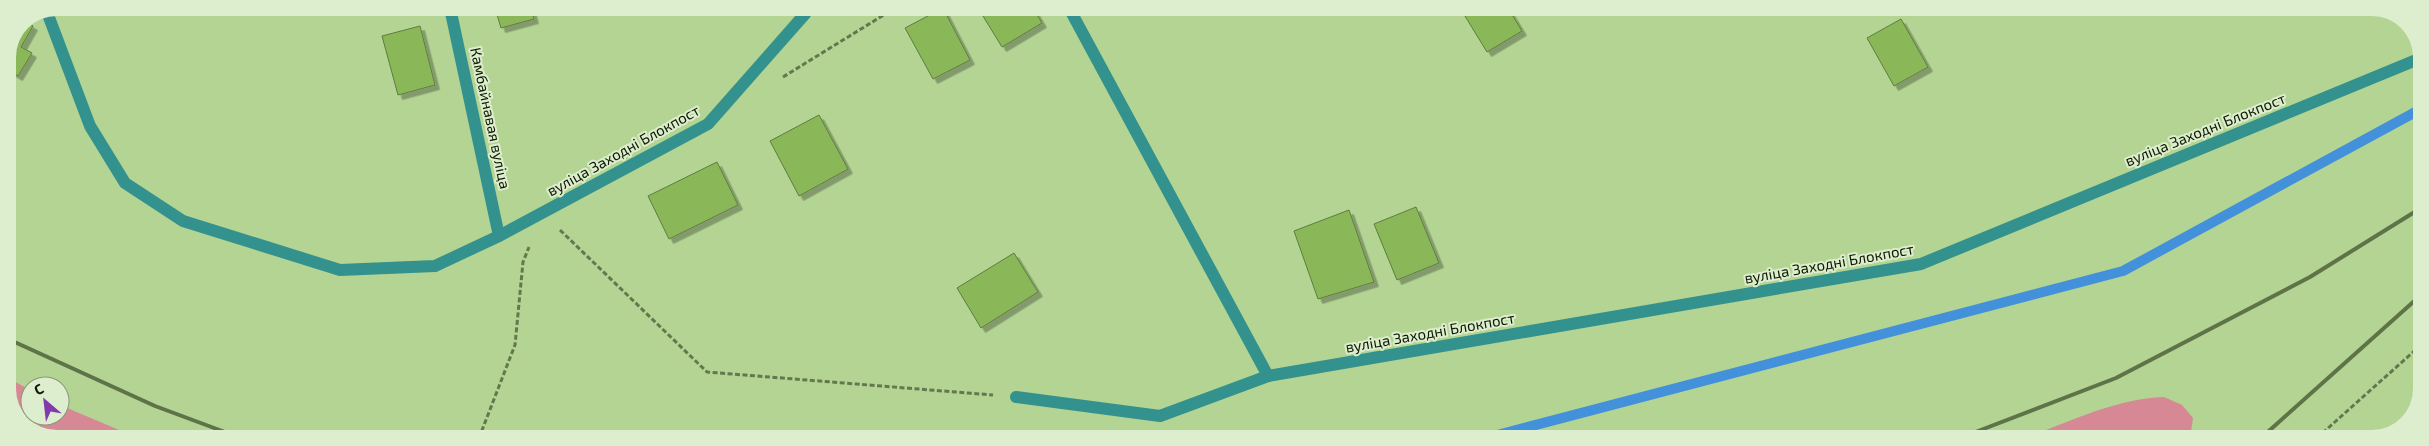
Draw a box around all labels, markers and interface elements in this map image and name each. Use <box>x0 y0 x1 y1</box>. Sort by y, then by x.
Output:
street label: Камбайнавая вуліца <box>466 46 515 191</box>
street label: вуліца Заходні Блокпост <box>2122 88 2288 170</box>
street label: вуліца Заходні Блокпост <box>544 101 703 200</box>
street label: вуліца Заходні Блокпост <box>1743 239 1915 288</box>
street label: вуліца Заходні Блокпост <box>1344 308 1516 357</box>
north arrow <box>20 376 70 426</box>
text: С <box>31 380 46 399</box>

